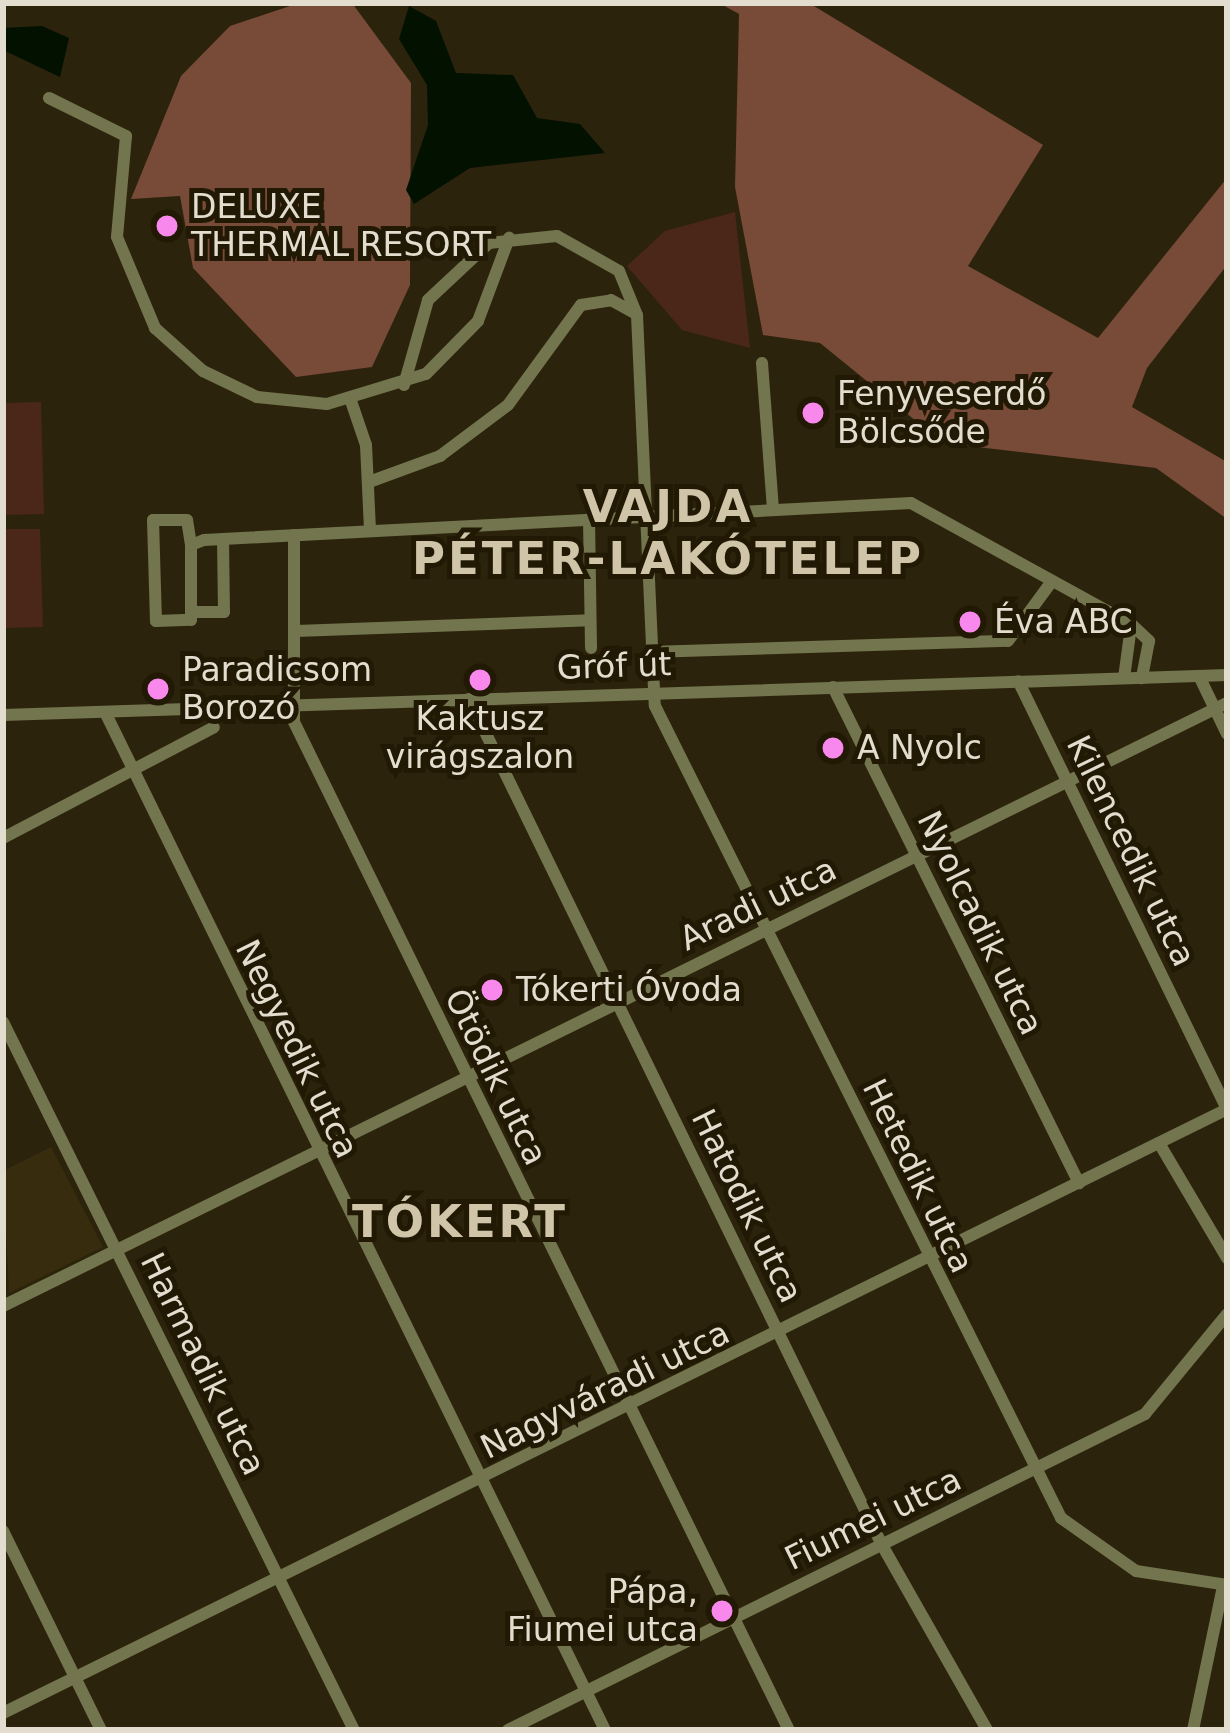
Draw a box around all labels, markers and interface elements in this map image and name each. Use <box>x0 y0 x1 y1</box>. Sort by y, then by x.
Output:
place label: DELUXE THERMAL RESORT <box>191 187 491 265</box>
marker: DELUXE THERMAL RESORT <box>154 213 180 239</box>
place label: Fenyveserdő Bölcsőde <box>837 374 1046 452</box>
marker: Fenyveserdő Bölcsőde <box>800 400 826 426</box>
district label: VAJDA PÉTER-LAKÓTELEP <box>412 480 924 586</box>
place label: Éva ABC <box>994 602 1133 642</box>
marker: Éva ABC <box>957 609 983 635</box>
street label: Gróf út <box>556 644 672 688</box>
place label: Paradicsom Borozó <box>182 650 372 728</box>
marker: Kaktusz virágszalon <box>467 667 493 693</box>
marker: Paradicsom Borozó <box>145 676 171 702</box>
place label: Kaktusz virágszalon <box>386 699 574 777</box>
place label: A Nyolc <box>857 728 982 768</box>
street label: Kilencedik utca <box>1058 729 1204 973</box>
marker: A Nyolc <box>820 735 846 761</box>
street label: Nyolcadik utca <box>909 805 1051 1041</box>
street label: Aradi utca <box>673 849 843 959</box>
street label: Negyedik utca <box>227 933 367 1165</box>
place label: Tókerti Óvoda <box>516 970 742 1010</box>
marker: Tókerti Óvoda <box>479 977 505 1003</box>
street label: Ötödik utca <box>436 982 556 1172</box>
street label: Hetedik utca <box>854 1073 982 1279</box>
street label: Hatodik utca <box>683 1103 811 1309</box>
district label: TÓKERT <box>352 1195 568 1249</box>
street label: Harmadik utca <box>132 1246 274 1482</box>
street label: Nagyváradi utca <box>474 1313 736 1467</box>
street label: Fiumei utca <box>778 1459 968 1579</box>
place label: Pápa, Fiumei utca <box>507 1572 698 1650</box>
marker: Pápa, Fiumei utca <box>709 1598 735 1624</box>

